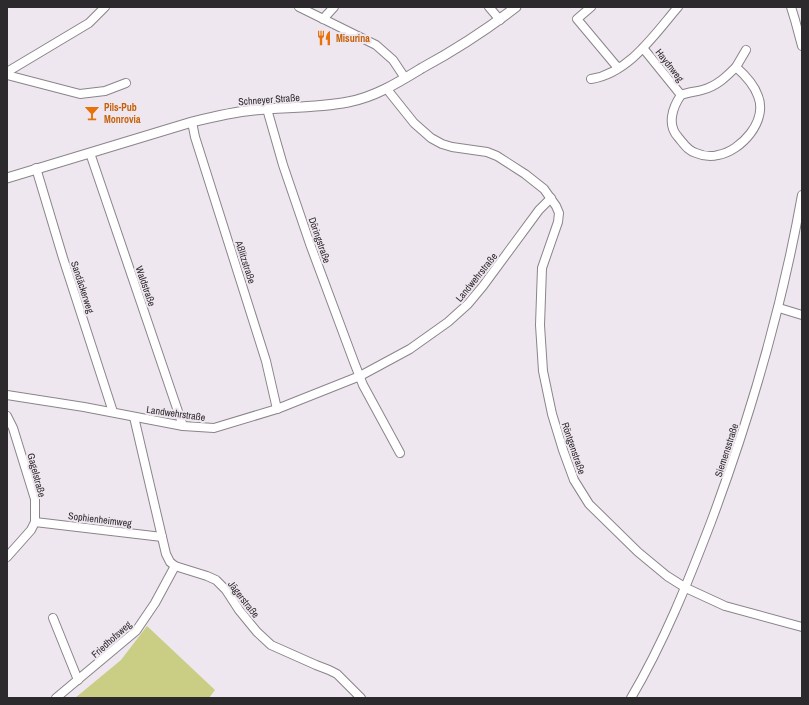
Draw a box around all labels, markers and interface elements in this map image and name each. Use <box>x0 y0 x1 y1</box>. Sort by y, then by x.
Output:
restaurant icon: Misurina <box>315 29 333 47</box>
place label: Misurina <box>336 32 370 45</box>
street label: Haydnweg <box>653 46 687 85</box>
street label: Schneyer Straße <box>238 91 301 108</box>
place label: Pils-Pub Monrovia <box>104 101 141 126</box>
bar icon: Pils-Pub Monrovia <box>83 104 101 122</box>
street label: Döringstraße <box>306 215 334 265</box>
street label: Aßlitzstraße <box>232 238 259 286</box>
street label: Landwehrstraße <box>453 250 500 304</box>
street label: Sandäckerweg <box>68 259 97 315</box>
street label: Waldstraße <box>133 264 159 308</box>
street label: Landwehrstraße <box>146 403 207 424</box>
street label: Röntgenstraße <box>559 420 589 476</box>
street label: Siemensstraße <box>712 421 741 479</box>
street label: Gagelstraße <box>24 452 49 499</box>
street label: Sophienheimweg <box>67 509 133 530</box>
street label: Jägerstraße <box>225 578 262 621</box>
street label: Friedhofsweg <box>89 618 134 661</box>

